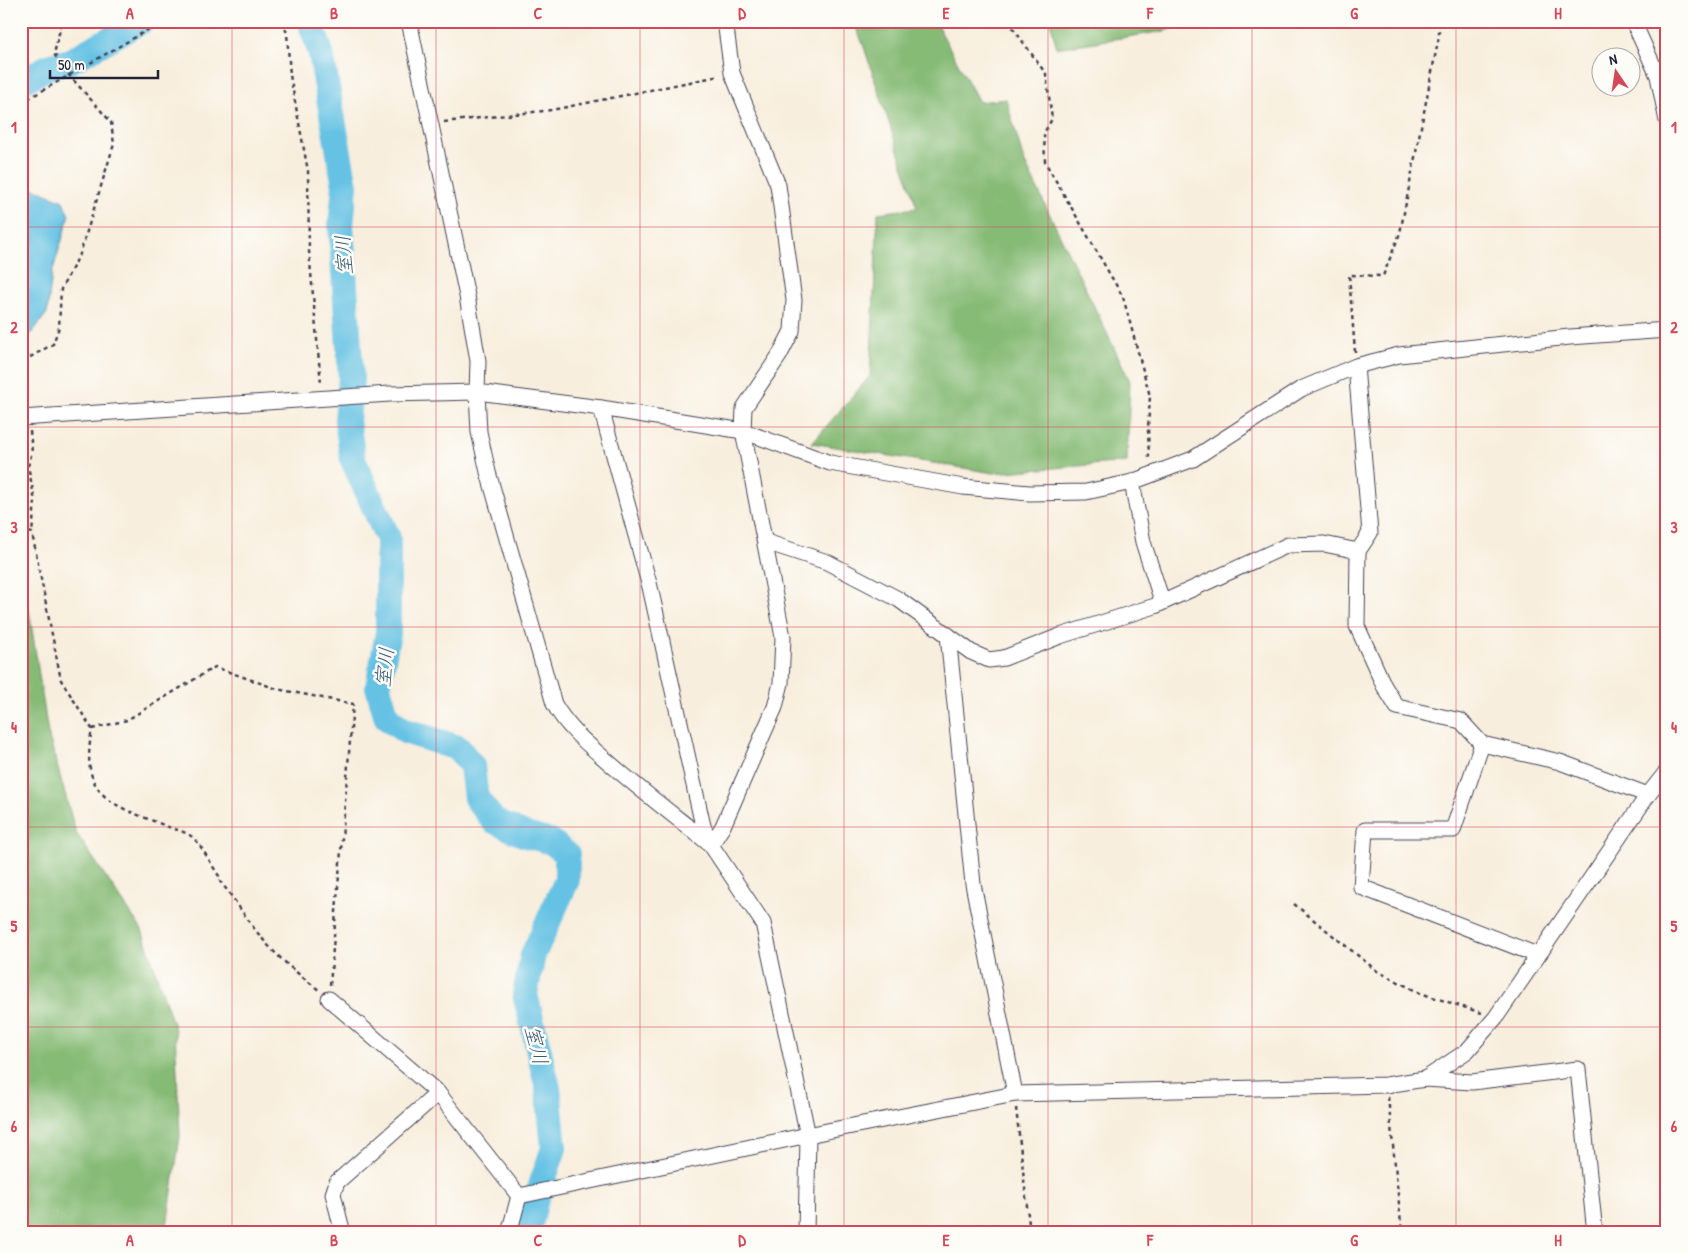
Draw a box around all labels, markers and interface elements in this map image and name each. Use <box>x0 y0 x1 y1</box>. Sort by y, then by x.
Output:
text: A <box>126 2 134 24</box>
text: B <box>330 2 338 24</box>
text: C <box>534 2 543 24</box>
text: D <box>738 2 746 24</box>
text: E <box>942 2 950 24</box>
text: F <box>1146 2 1154 24</box>
text: G <box>1350 2 1358 24</box>
text: H <box>1554 2 1562 24</box>
scale bar <box>50 48 158 80</box>
north arrow <box>1590 48 1640 98</box>
text: N <box>1607 49 1619 69</box>
text: 50 m <box>58 54 85 75</box>
text: 1 <box>11 116 17 138</box>
text: 1 <box>1671 116 1677 138</box>
water label: 室川 <box>328 234 358 276</box>
text: 2 <box>10 316 18 338</box>
text: 2 <box>1670 316 1678 338</box>
text: 3 <box>10 516 18 538</box>
text: 3 <box>1670 516 1678 538</box>
water label: 室川 <box>368 646 400 688</box>
text: 4 <box>11 716 17 738</box>
text: 4 <box>1671 716 1677 738</box>
text: 5 <box>11 915 18 937</box>
text: 5 <box>1671 915 1678 937</box>
water label: 室川 <box>519 1022 555 1068</box>
text: 6 <box>11 1115 18 1137</box>
text: 6 <box>1671 1115 1678 1137</box>
text: A <box>126 1229 134 1251</box>
text: B <box>330 1229 338 1251</box>
text: C <box>534 1229 543 1251</box>
text: D <box>738 1229 746 1251</box>
text: E <box>942 1229 950 1251</box>
text: F <box>1146 1229 1154 1251</box>
text: G <box>1350 1229 1358 1251</box>
text: H <box>1554 1229 1562 1251</box>

